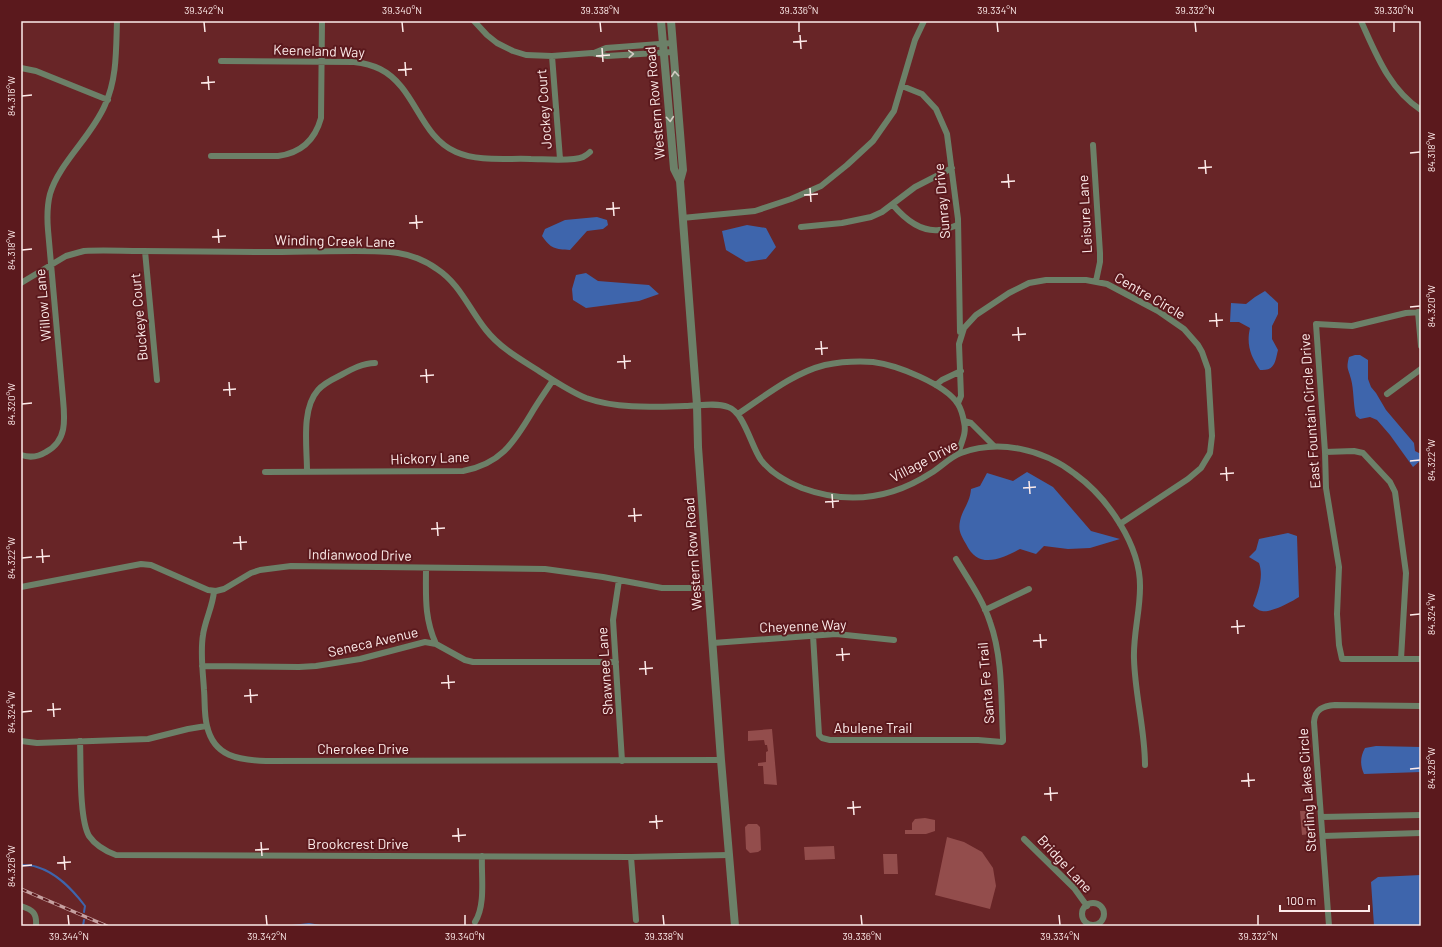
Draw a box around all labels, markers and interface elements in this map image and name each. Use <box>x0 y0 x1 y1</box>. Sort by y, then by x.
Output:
text: 39.342°N <box>184 4 224 16</box>
text: 39.340°N <box>382 4 422 16</box>
text: 39.338°N <box>580 4 620 16</box>
text: 39.336°N <box>779 4 819 16</box>
text: 39.334°N <box>977 4 1017 16</box>
text: 39.332°N <box>1175 4 1215 16</box>
text: 39.330°N <box>1374 4 1414 16</box>
street label: Keeneland Way <box>273 40 366 61</box>
street label: Western Row Road <box>641 46 668 160</box>
one-way arrow <box>628 50 634 59</box>
street label: Jockey Court <box>532 68 555 150</box>
one-way arrow <box>671 71 680 77</box>
text: 84.316°W <box>5 76 17 116</box>
one-way arrow <box>665 116 674 122</box>
text: 84.318°W <box>1425 132 1437 172</box>
street label: Sunray Drive <box>930 163 953 240</box>
street label: Leisure Lane <box>1074 174 1095 254</box>
text: 84.318°W <box>5 230 17 270</box>
street label: Winding Creek Lane <box>275 231 395 250</box>
street label: Willow Lane <box>31 268 54 342</box>
street label: Centre Circle <box>1112 268 1189 323</box>
street label: Buckeye Court <box>126 273 151 362</box>
text: 84.320°W <box>1425 285 1437 327</box>
street label: East Fountain Circle Drive <box>1296 333 1323 489</box>
text: 84.320°W <box>5 383 17 425</box>
street label: Village Drive <box>887 436 961 486</box>
text: 84.322°W <box>1425 439 1437 481</box>
street label: Hickory Lane <box>390 448 470 467</box>
street label: Western Row Road <box>680 497 705 611</box>
text: 84.322°W <box>5 537 17 579</box>
street label: Indianwood Drive <box>308 545 412 564</box>
text: 84.324°W <box>1425 593 1437 635</box>
street label: Cheyenne Way <box>759 615 847 636</box>
street label: Seneca Avenue <box>326 623 420 660</box>
street label: Shawnee Lane <box>593 627 616 716</box>
street label: Santa Fe Trail <box>973 642 998 725</box>
text: 84.324°W <box>5 691 17 733</box>
street label: Abulene Trail <box>834 719 912 736</box>
street label: Sterling Lakes Circle <box>1294 728 1319 852</box>
street label: Cherokee Drive <box>317 740 409 757</box>
text: 84.326°W <box>1425 747 1437 789</box>
street label: Bridge Lane <box>1034 831 1096 896</box>
street label: Brookcrest Drive <box>307 835 409 852</box>
text: 84.326°W <box>5 845 17 887</box>
scale bar <box>1280 887 1369 913</box>
text: 100 m <box>1286 893 1316 907</box>
text: 39.344°N <box>49 930 89 942</box>
text: 39.342°N <box>247 930 287 942</box>
text: 39.340°N <box>445 930 485 942</box>
text: 39.338°N <box>644 930 684 942</box>
text: 39.336°N <box>842 930 882 942</box>
text: 39.334°N <box>1040 930 1080 942</box>
text: 39.332°N <box>1238 930 1278 942</box>

